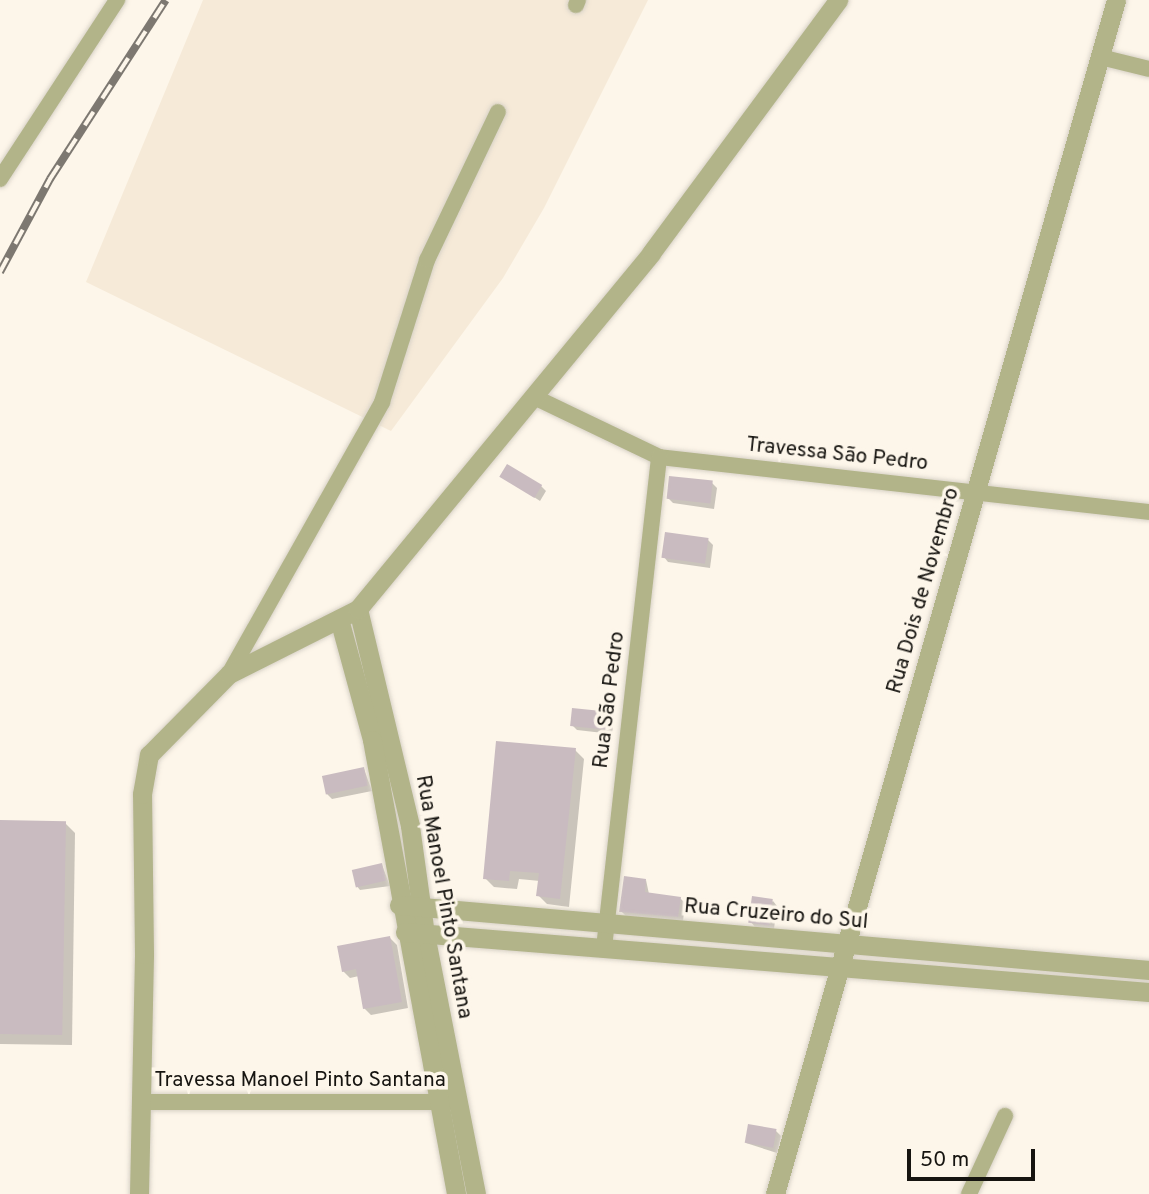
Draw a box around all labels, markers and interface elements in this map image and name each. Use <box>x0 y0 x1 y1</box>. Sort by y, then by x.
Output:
street label: Travessa São Pedro <box>745 433 929 477</box>
street label: Rua Dois de Novembro <box>883 485 965 697</box>
street label: Rua São Pedro <box>589 630 631 770</box>
street label: Rua Manoel Pinto Santana <box>409 773 477 1021</box>
street label: Rua Cruzeiro do Sul <box>683 894 869 936</box>
street label: Travessa Manoel Pinto Santana <box>154 1068 446 1094</box>
scale bar <box>911 1134 1039 1178</box>
text: 50 m <box>920 1147 969 1174</box>

